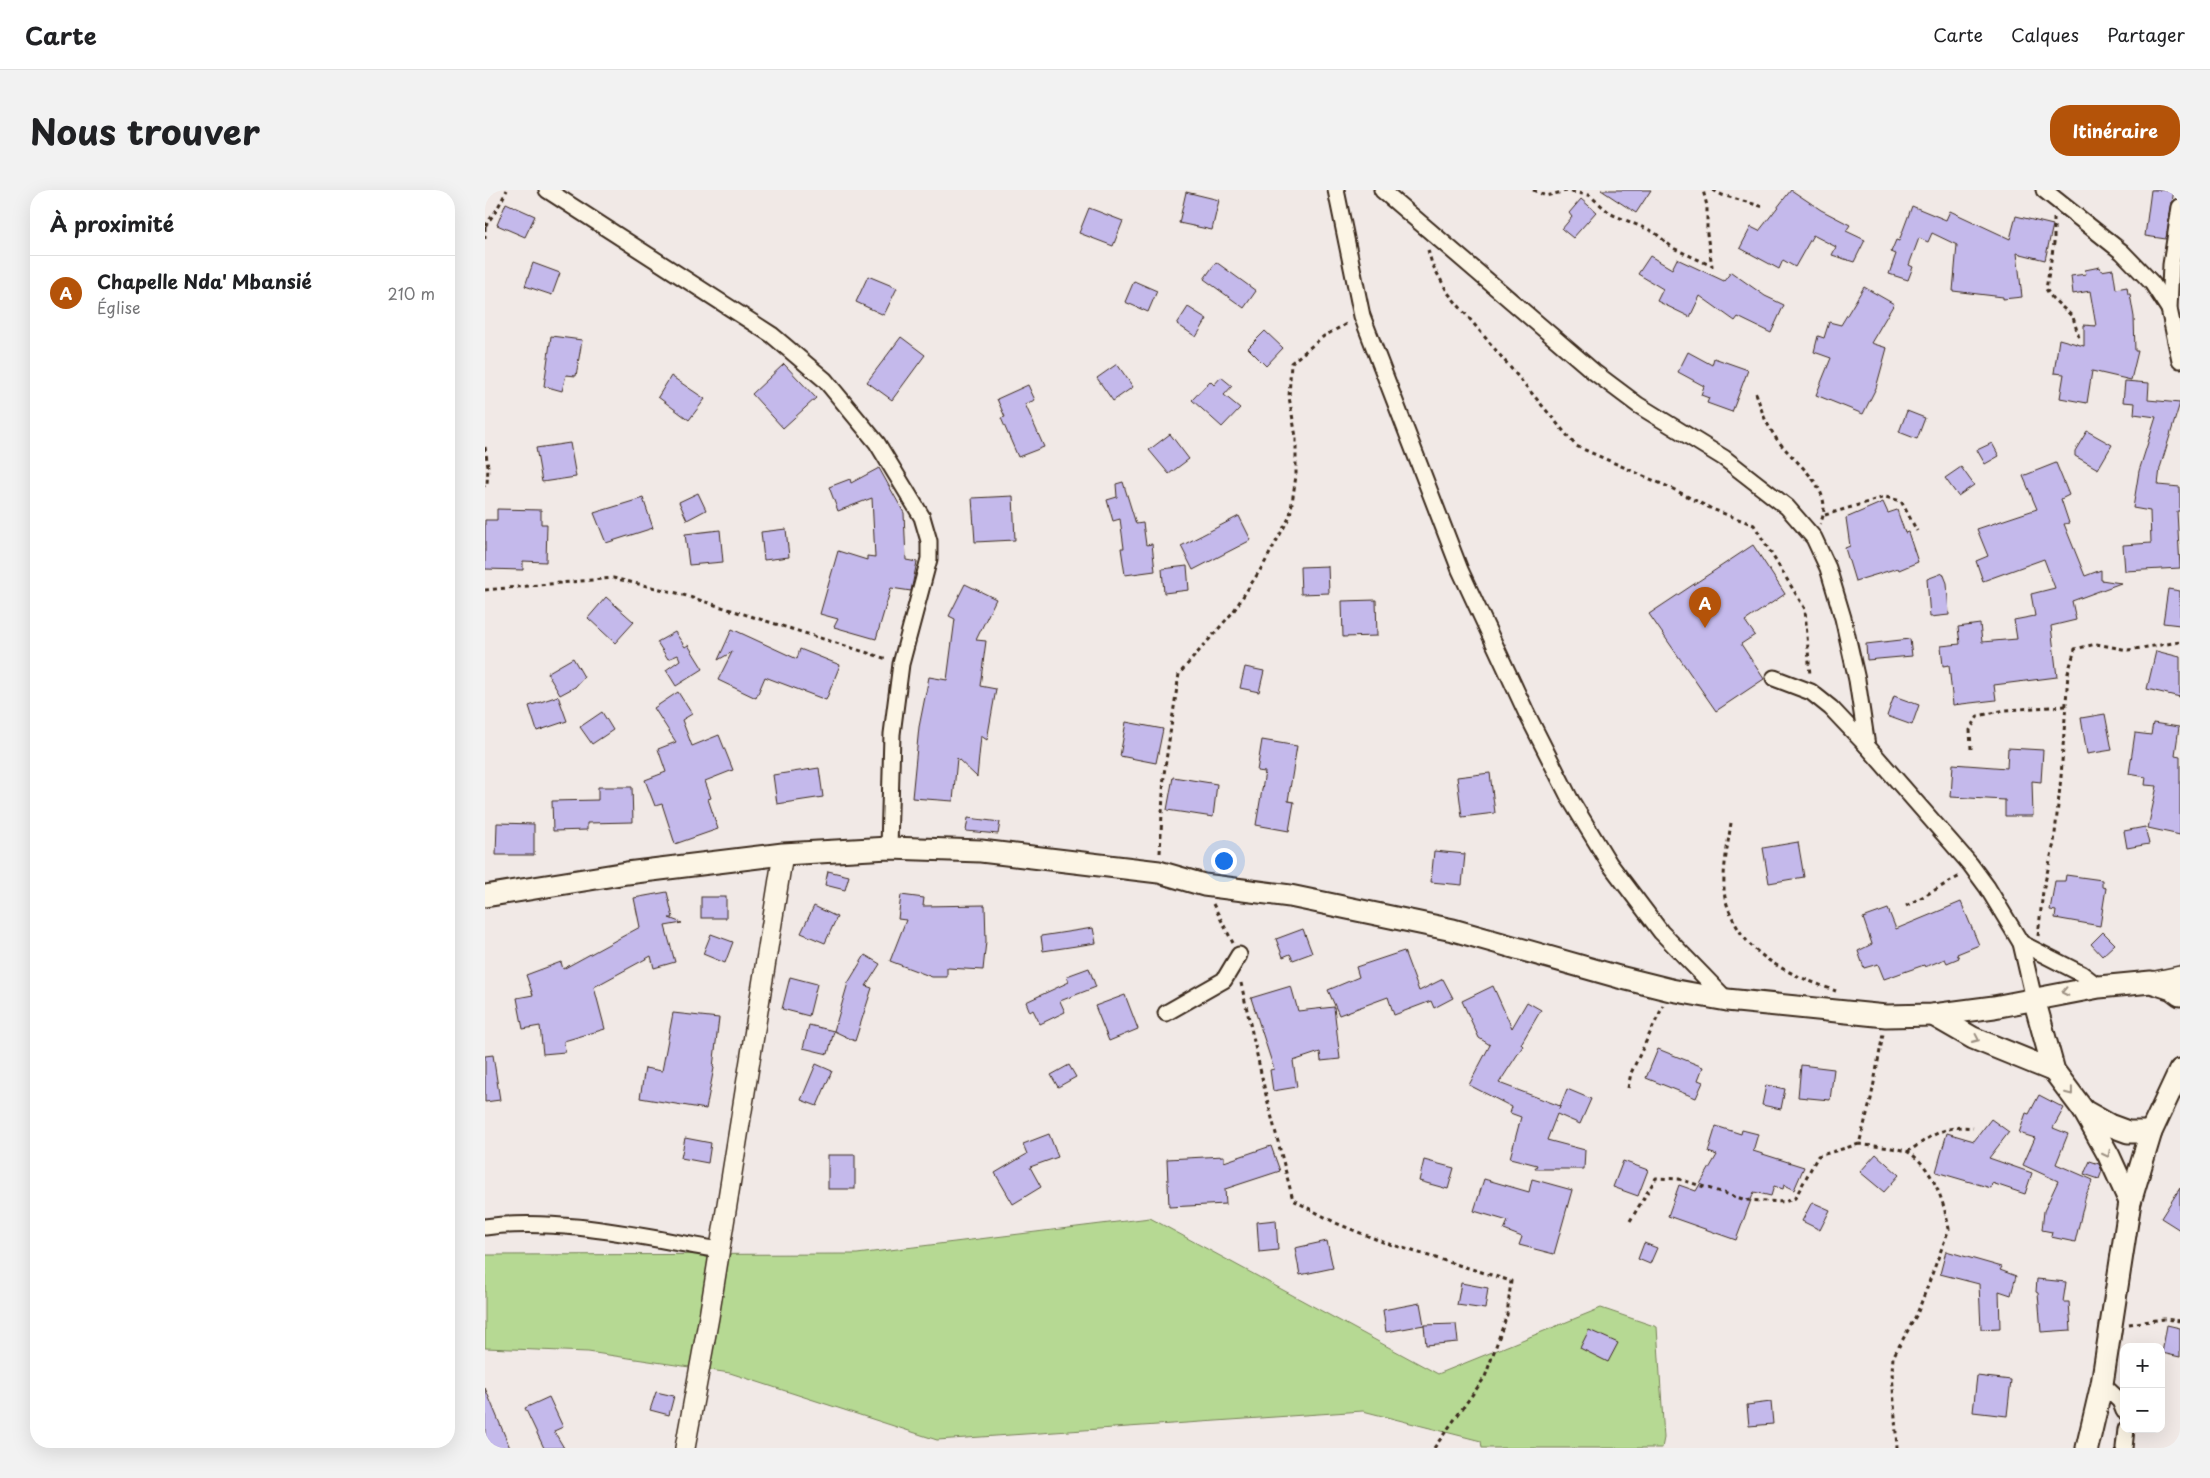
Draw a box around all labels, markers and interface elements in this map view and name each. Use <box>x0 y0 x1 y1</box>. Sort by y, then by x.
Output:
text: Carte <box>25 17 97 53</box>
text: Carte <box>1933 21 1983 48</box>
text: Calques <box>2011 21 2079 48</box>
text: Partager <box>2107 21 2185 48</box>
text: Nous trouver <box>30 104 260 157</box>
button: Itinéraire <box>2050 105 2180 156</box>
text: À proximité <box>50 207 174 239</box>
text: Chapelle Nda' Mbansié <box>97 267 312 295</box>
text: A <box>60 281 72 305</box>
text: 210 m <box>387 281 435 305</box>
text: Église <box>97 295 141 319</box>
pin: A <box>1689 587 1721 628</box>
your location <box>1211 848 1237 874</box>
one-way arrow <box>2061 987 2069 997</box>
one-way arrow <box>1971 1032 1980 1043</box>
one-way arrow <box>2064 1086 2073 1096</box>
one-way arrow <box>2101 1148 2111 1157</box>
map controls <box>2120 1343 2165 1433</box>
button: + <box>2120 1343 2165 1388</box>
button: − <box>2120 1388 2165 1433</box>

